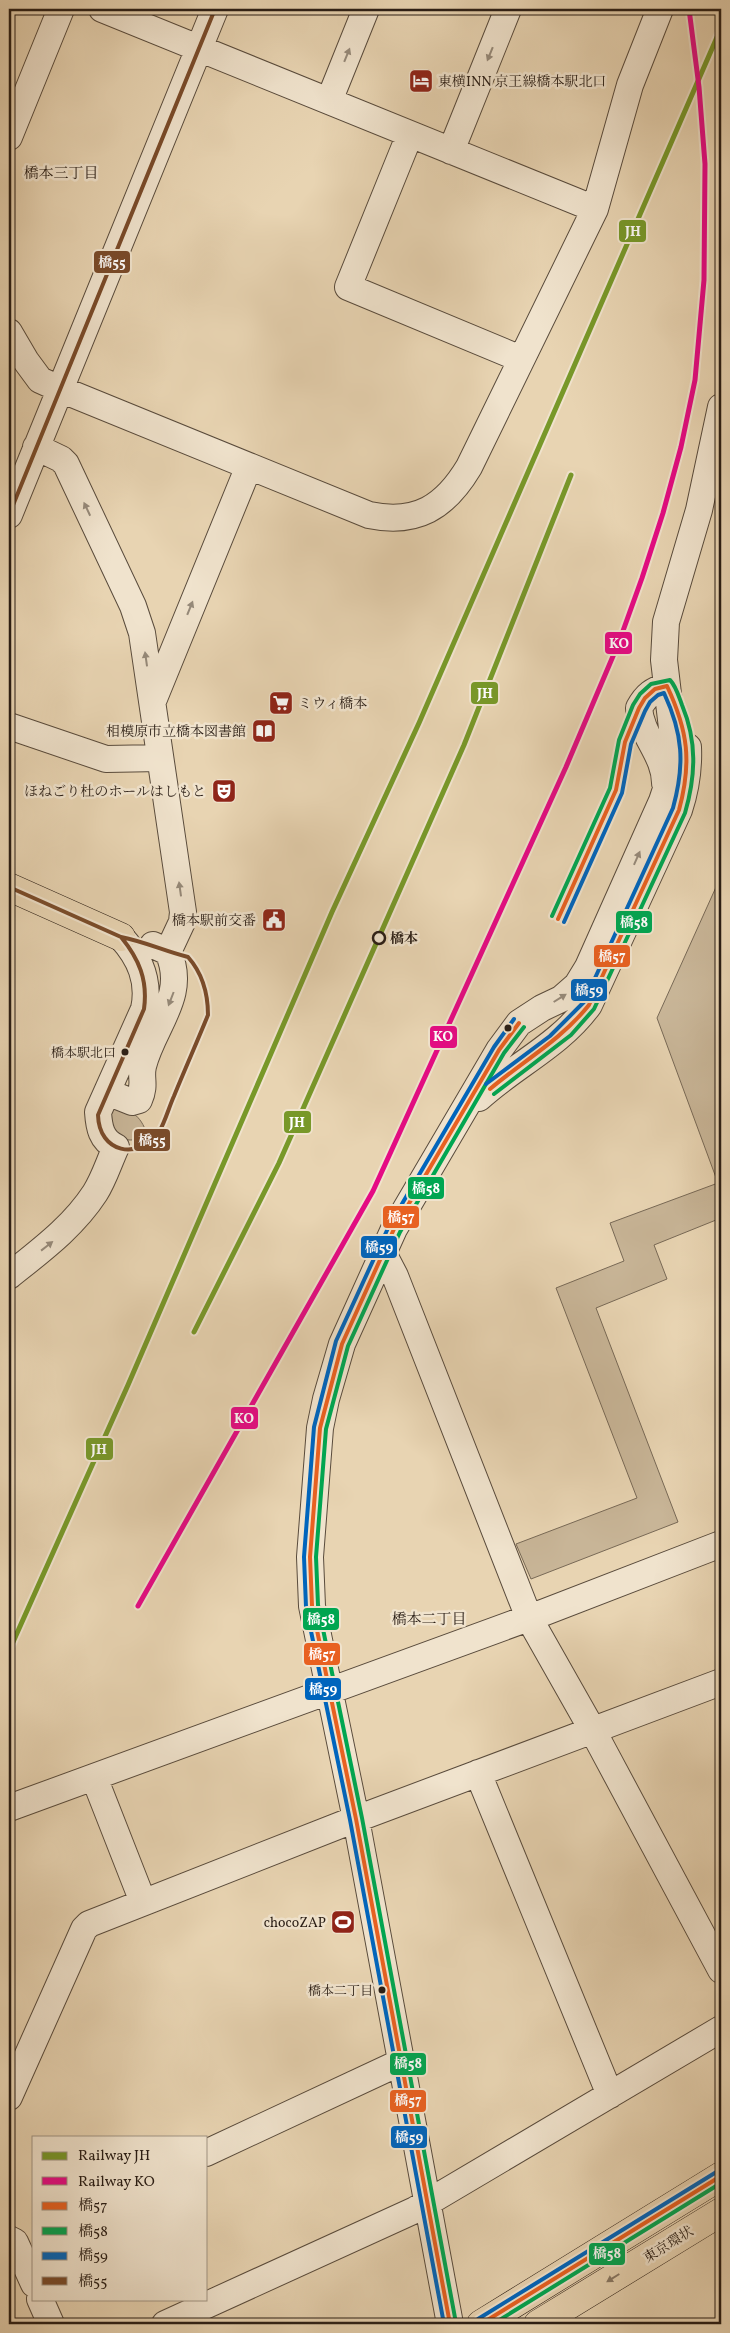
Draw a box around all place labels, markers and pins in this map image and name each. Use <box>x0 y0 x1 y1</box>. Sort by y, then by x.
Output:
hotel icon: 東横INN 京王線橋本駅北口 <box>408 68 434 94</box>
place label: 東横INN 京王線橋本駅北口 <box>438 73 607 92</box>
supermarket icon: ミウィ橋本 <box>268 690 294 716</box>
place label: ミウィ橋本 <box>298 695 367 714</box>
library icon: 相模原市立橋本図書館 <box>251 718 277 744</box>
place label: 相模原市立橋本図書館 <box>106 723 246 742</box>
theatre icon: ほねごり杜のホールはしもと <box>211 778 237 804</box>
place label: ほねごり杜のホールはしもと <box>24 783 206 802</box>
public building icon: 橋本駅前交番 <box>261 907 287 933</box>
place label: 橋本駅前交番 <box>172 912 256 931</box>
place label: 橋本 <box>390 930 418 949</box>
marker: 橋本 <box>372 931 386 945</box>
unlabelled marker <box>503 1023 513 1033</box>
place label: 橋本駅北口 <box>51 1045 116 1063</box>
marker: 橋本駅北口 <box>120 1047 130 1057</box>
sports icon: chocoZAP <box>330 1909 356 1935</box>
place label: chocoZAP <box>264 1914 326 1933</box>
place label: 橋本二丁目 <box>308 1983 373 2001</box>
marker: 橋本二丁目 <box>377 1985 387 1995</box>

